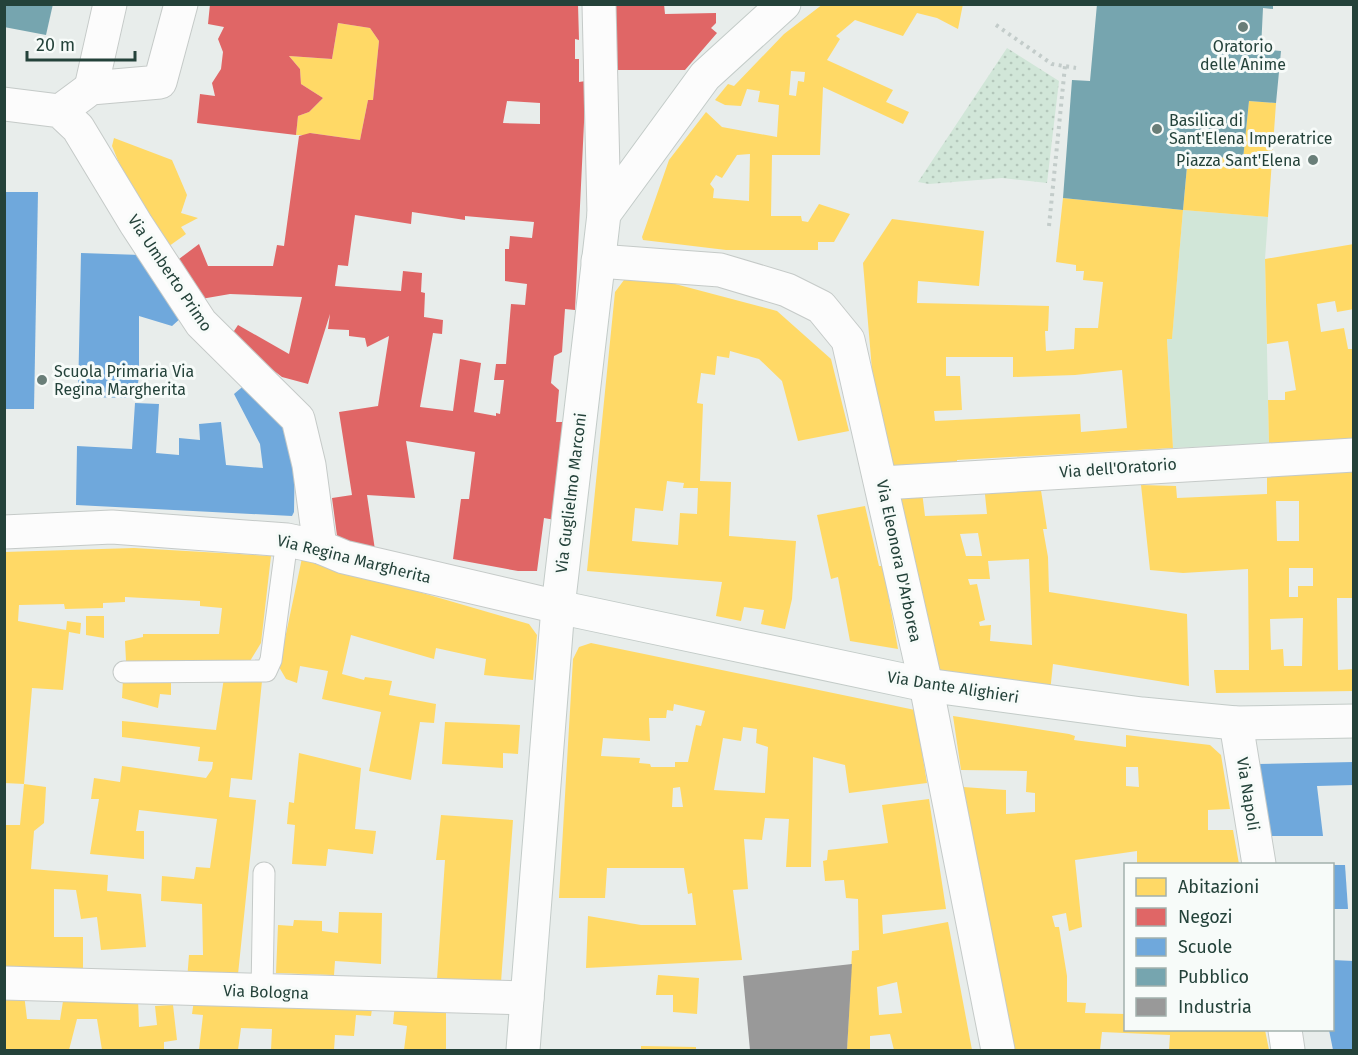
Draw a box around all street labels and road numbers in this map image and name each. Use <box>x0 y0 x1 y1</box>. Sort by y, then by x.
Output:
street label: Via Umberto Primo <box>124 211 216 335</box>
street label: Via Guglielmo Marconi <box>552 412 590 574</box>
street label: Via dell'Oratorio <box>1059 454 1177 482</box>
street label: Via Eleonora D'Arborea <box>873 478 925 644</box>
street label: Via Regina Margherita <box>275 531 433 587</box>
street label: Via Dante Alighieri <box>886 667 1020 707</box>
street label: Via Napoli <box>1233 756 1263 832</box>
street label: Via Bologna <box>223 981 309 1003</box>

